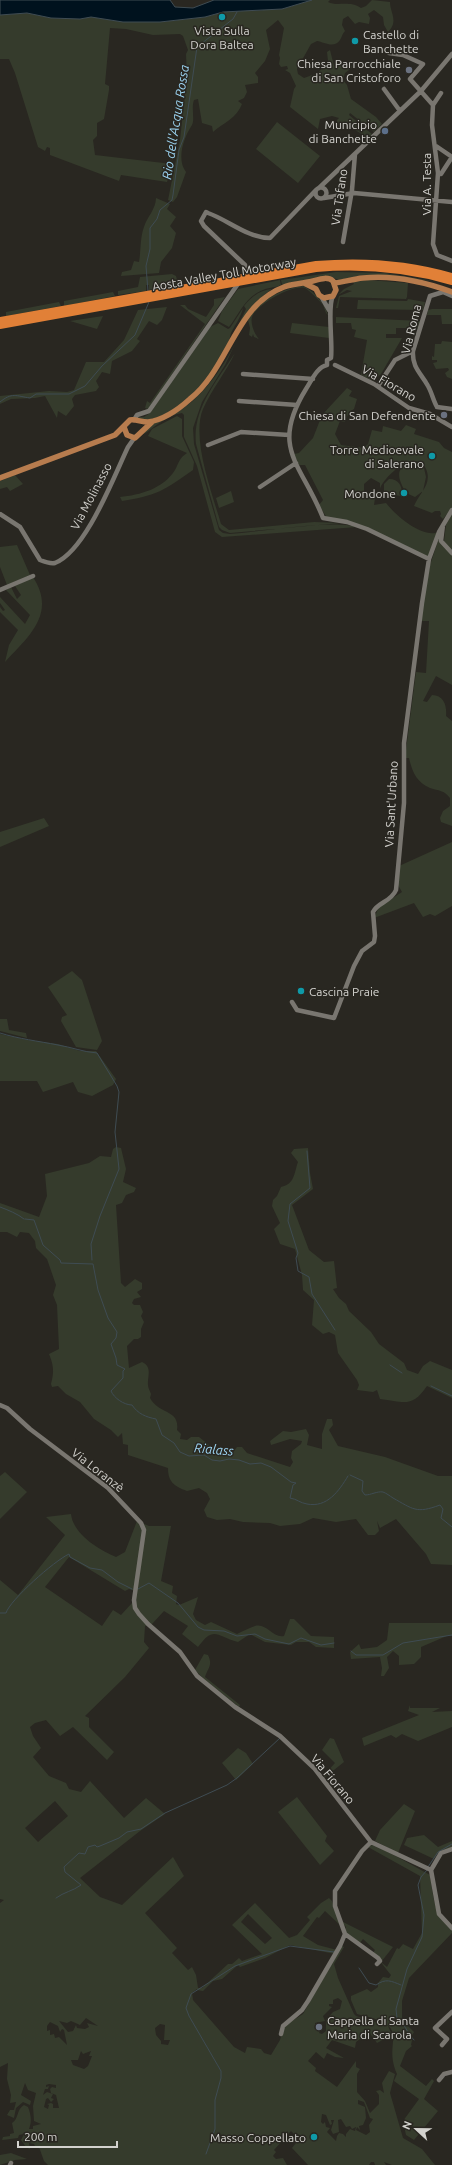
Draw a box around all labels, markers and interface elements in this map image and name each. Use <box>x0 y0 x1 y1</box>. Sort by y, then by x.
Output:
marker: Vista Sulla Dora Baltea <box>217 12 227 22</box>
place label: Vista Sulla Dora Baltea <box>190 24 254 51</box>
place label: Castello di Banchette <box>363 28 419 55</box>
marker: Castello di Banchette <box>350 36 360 46</box>
place label: Chiesa Parrocchiale di San Cristoforo <box>297 57 401 84</box>
water label: Rio dell'Acqua Rossa <box>159 64 191 180</box>
marker: Chiesa Parrocchiale di San Cristoforo <box>404 65 414 75</box>
place label: Municipio di Banchette <box>309 118 377 145</box>
marker: Municipio di Banchette <box>380 126 390 136</box>
street label: Via A. Testa <box>420 153 433 215</box>
street label: Via Tafano <box>329 168 349 226</box>
street label: Aosta Valley Toll Motorway <box>151 255 297 293</box>
street label: Via Roma <box>399 303 423 355</box>
street label: Via Fiorano <box>359 362 419 404</box>
place label: Chiesa di San Defendente <box>298 409 436 422</box>
marker: Chiesa di San Defendente <box>439 410 449 420</box>
place label: Torre Medioevale di Salerano <box>330 443 424 470</box>
marker: Torre Medioevale di Salerano <box>427 451 437 461</box>
street label: Via Molinasso <box>68 460 114 532</box>
place label: Mondone <box>344 487 396 500</box>
marker: Mondone <box>399 488 409 498</box>
street label: Via Sant'Urbano <box>382 760 400 848</box>
place label: Cascina Praie <box>309 985 379 998</box>
marker: Cascina Praie <box>296 986 306 996</box>
water label: Rialass <box>194 1440 235 1458</box>
street label: Via Loranzè <box>69 1446 127 1494</box>
street label: Via Fiorano <box>309 1752 357 1806</box>
place label: Cappella di Santa Maria di Scarola <box>327 2014 419 2041</box>
marker: Cappella di Santa Maria di Scarola <box>314 2022 324 2032</box>
north arrow <box>396 2109 436 2149</box>
text: N <box>400 2119 414 2131</box>
scale bar <box>18 2123 117 2149</box>
text: 200 m <box>24 2130 57 2143</box>
place label: Masso Coppellato <box>210 2131 306 2144</box>
marker: Masso Coppellato <box>309 2132 319 2142</box>

